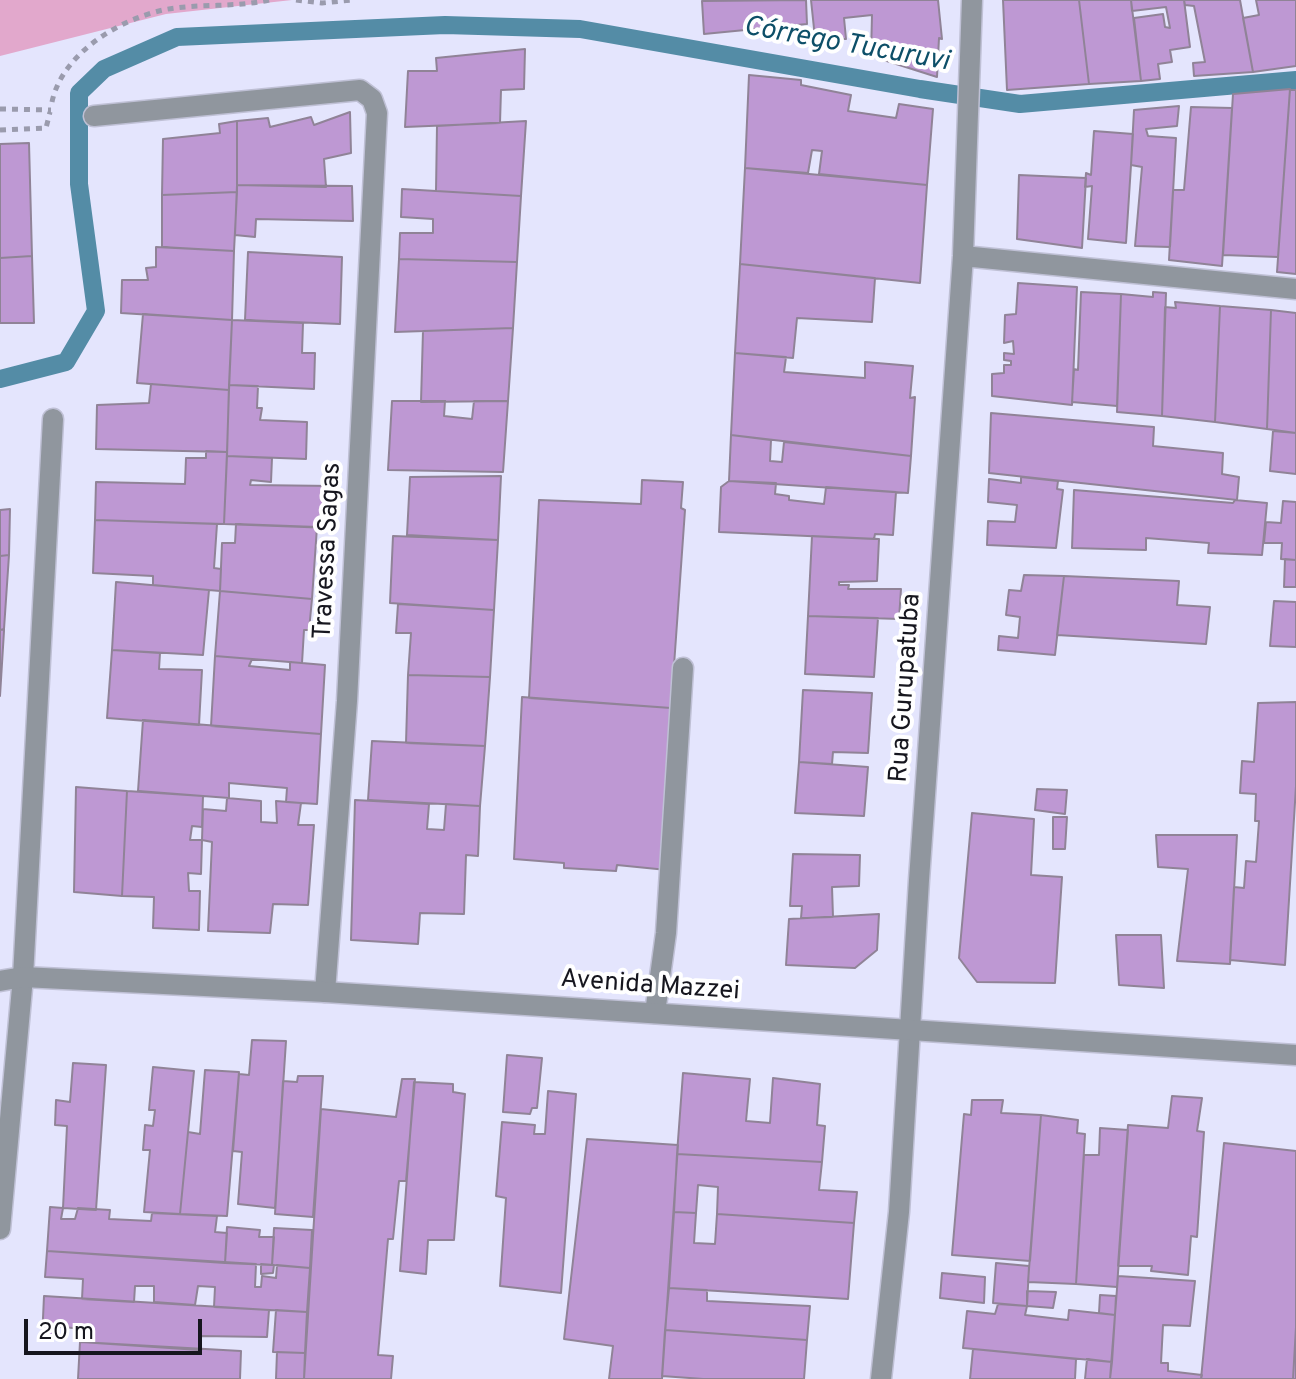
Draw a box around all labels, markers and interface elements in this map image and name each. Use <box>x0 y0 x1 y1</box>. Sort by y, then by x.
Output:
water label: Córrego Tucuruvi <box>741 11 951 81</box>
street label: Travessa Sagas <box>309 462 349 640</box>
street label: Rua Gurupatuba <box>885 592 929 784</box>
street label: Avenida Mazzei <box>559 965 741 1009</box>
scale bar <box>28 1303 206 1353</box>
text: 20 m <box>38 1318 94 1348</box>

